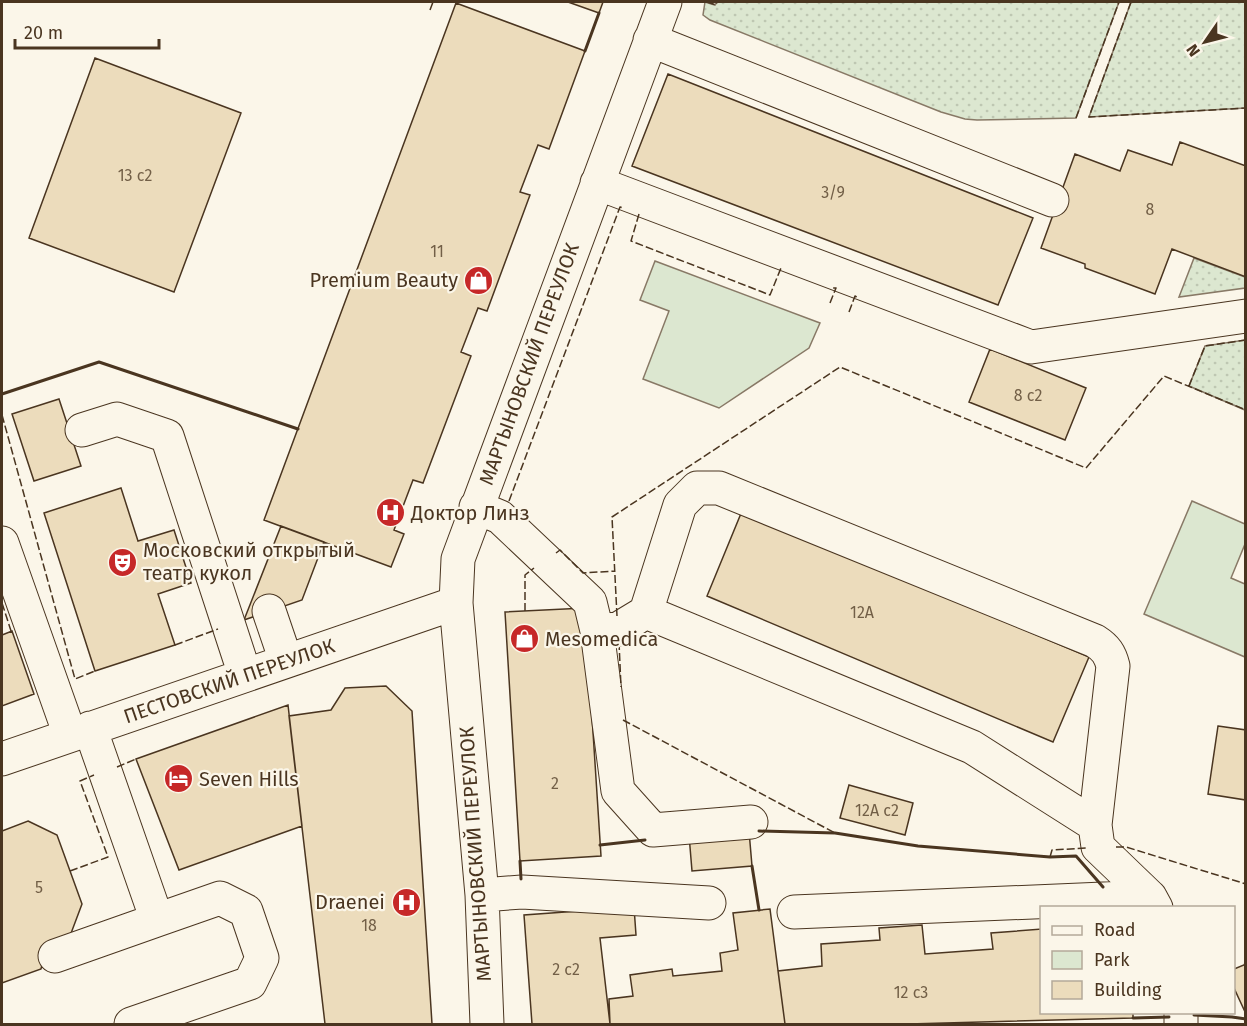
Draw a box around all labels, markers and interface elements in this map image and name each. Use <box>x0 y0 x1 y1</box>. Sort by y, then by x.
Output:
scale bar <box>15 12 159 50</box>
north arrow <box>1175 12 1235 72</box>
text: 20 m <box>24 22 63 44</box>
text: N <box>1182 41 1204 60</box>
house number: 13 c2 <box>118 166 152 185</box>
house number: 3/9 <box>821 183 845 202</box>
house number: 8 <box>1146 200 1155 219</box>
street label: МАРТЫНОВСКИЙ ПЕРЕУЛОК <box>474 240 584 488</box>
house number: 11 <box>430 242 444 261</box>
shop icon: Premium Beauty <box>463 264 495 296</box>
place label: Premium Beauty <box>310 268 458 292</box>
house number: 8 с2 <box>1014 386 1042 405</box>
hospital icon: Доктор Линз <box>374 497 406 529</box>
place label: Доктор Линз <box>410 501 530 525</box>
place label: Московский открытый театр кукол <box>143 538 355 585</box>
theatre icon: Московский открытый театр кукол <box>106 546 138 578</box>
house number: 12А <box>850 603 875 622</box>
shop icon: Mesomedica <box>508 623 540 655</box>
place label: Mesomedica <box>545 627 658 651</box>
street label: ПЕСТОВСКИЙ ПЕРЕУЛОК <box>120 633 338 728</box>
street label: МАРТЫНОВСКИЙ ПЕРЕУЛОК <box>454 725 496 982</box>
hotel icon: Seven Hills <box>162 763 194 795</box>
place label: Seven Hills <box>199 767 299 791</box>
house number: 2 <box>551 774 559 793</box>
house number: 12А с2 <box>855 801 899 820</box>
house number: 5 <box>35 878 43 897</box>
hospital icon: Draenei <box>390 886 422 918</box>
place label: Draenei <box>315 890 385 914</box>
legend <box>1040 906 1235 1014</box>
house number: 18 <box>361 916 377 935</box>
text: Road <box>1094 919 1136 941</box>
text: Park <box>1094 949 1130 971</box>
house number: 2 с2 <box>552 960 580 979</box>
text: Building <box>1094 979 1162 1001</box>
house number: 12 с3 <box>894 983 928 1002</box>

